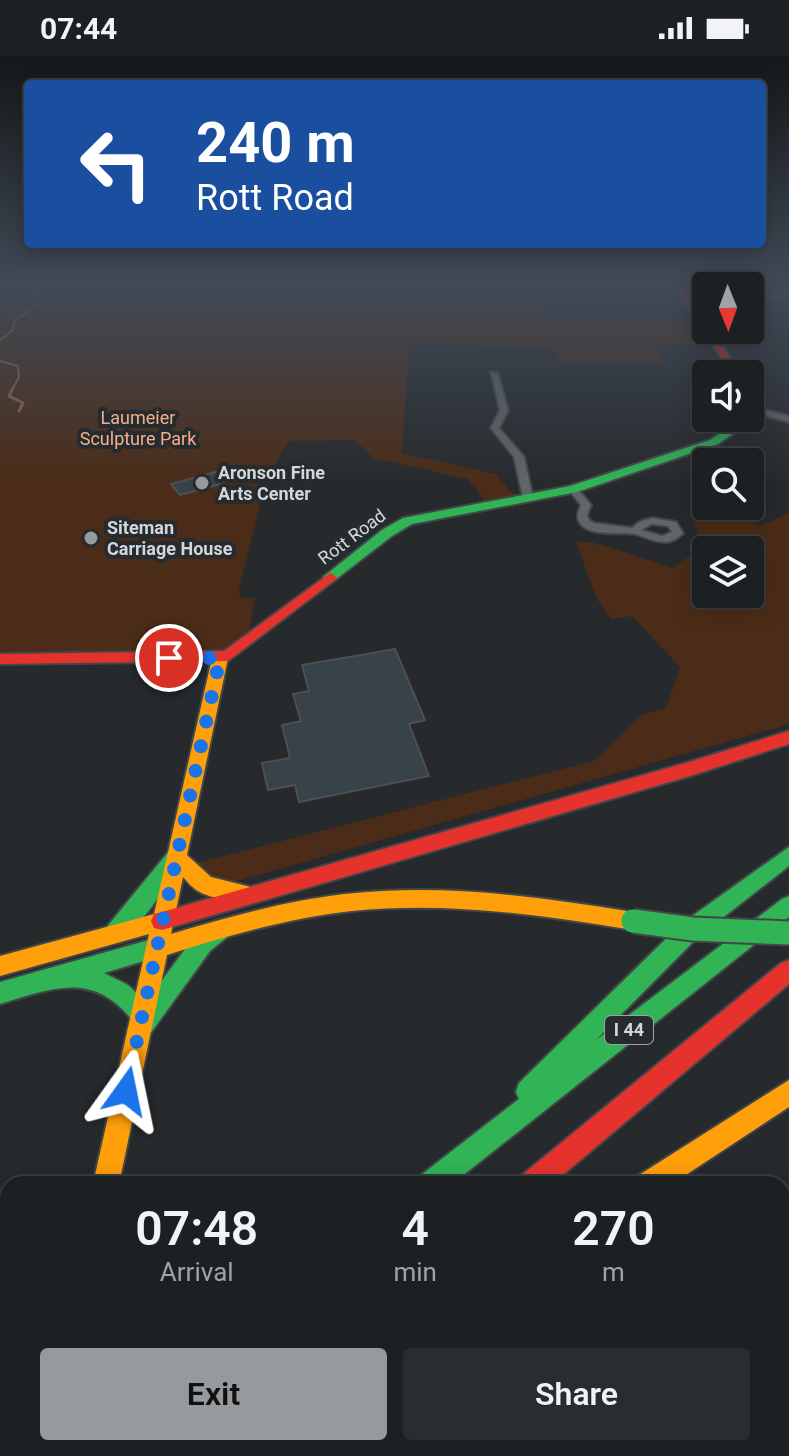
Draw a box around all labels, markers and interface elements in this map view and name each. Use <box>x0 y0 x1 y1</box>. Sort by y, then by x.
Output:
text: 07:44 <box>40 11 117 46</box>
text: 240 m <box>196 110 355 176</box>
icon: left <box>64 112 168 216</box>
text: Rott Road <box>196 177 354 219</box>
north arrow <box>692 272 764 344</box>
map controls <box>692 272 764 608</box>
button: sound <box>692 360 764 432</box>
park label: Laumeier Sculpture Park <box>80 407 197 449</box>
button: search <box>692 448 764 520</box>
place label: Aronson Fine Arts Center <box>218 462 325 504</box>
marker: Aronson Fine Arts Center <box>193 474 211 492</box>
street label: Rott Road <box>314 504 390 569</box>
place label: Siteman Carriage House <box>107 517 233 559</box>
marker: Siteman Carriage House <box>82 529 100 547</box>
button: layers <box>692 536 764 608</box>
pin <box>135 624 203 692</box>
icon: arrive <box>147 636 191 680</box>
road number: I 44 <box>605 1016 653 1044</box>
position arrow <box>84 1049 168 1133</box>
text: 07:48 <box>135 1200 258 1257</box>
text: 4 <box>402 1200 429 1257</box>
text: 270 <box>572 1200 655 1257</box>
text: Arrival <box>160 1257 234 1287</box>
text: min <box>393 1257 437 1287</box>
text: m <box>602 1257 625 1287</box>
button: Exit <box>40 1348 387 1440</box>
button: Share <box>403 1348 750 1440</box>

